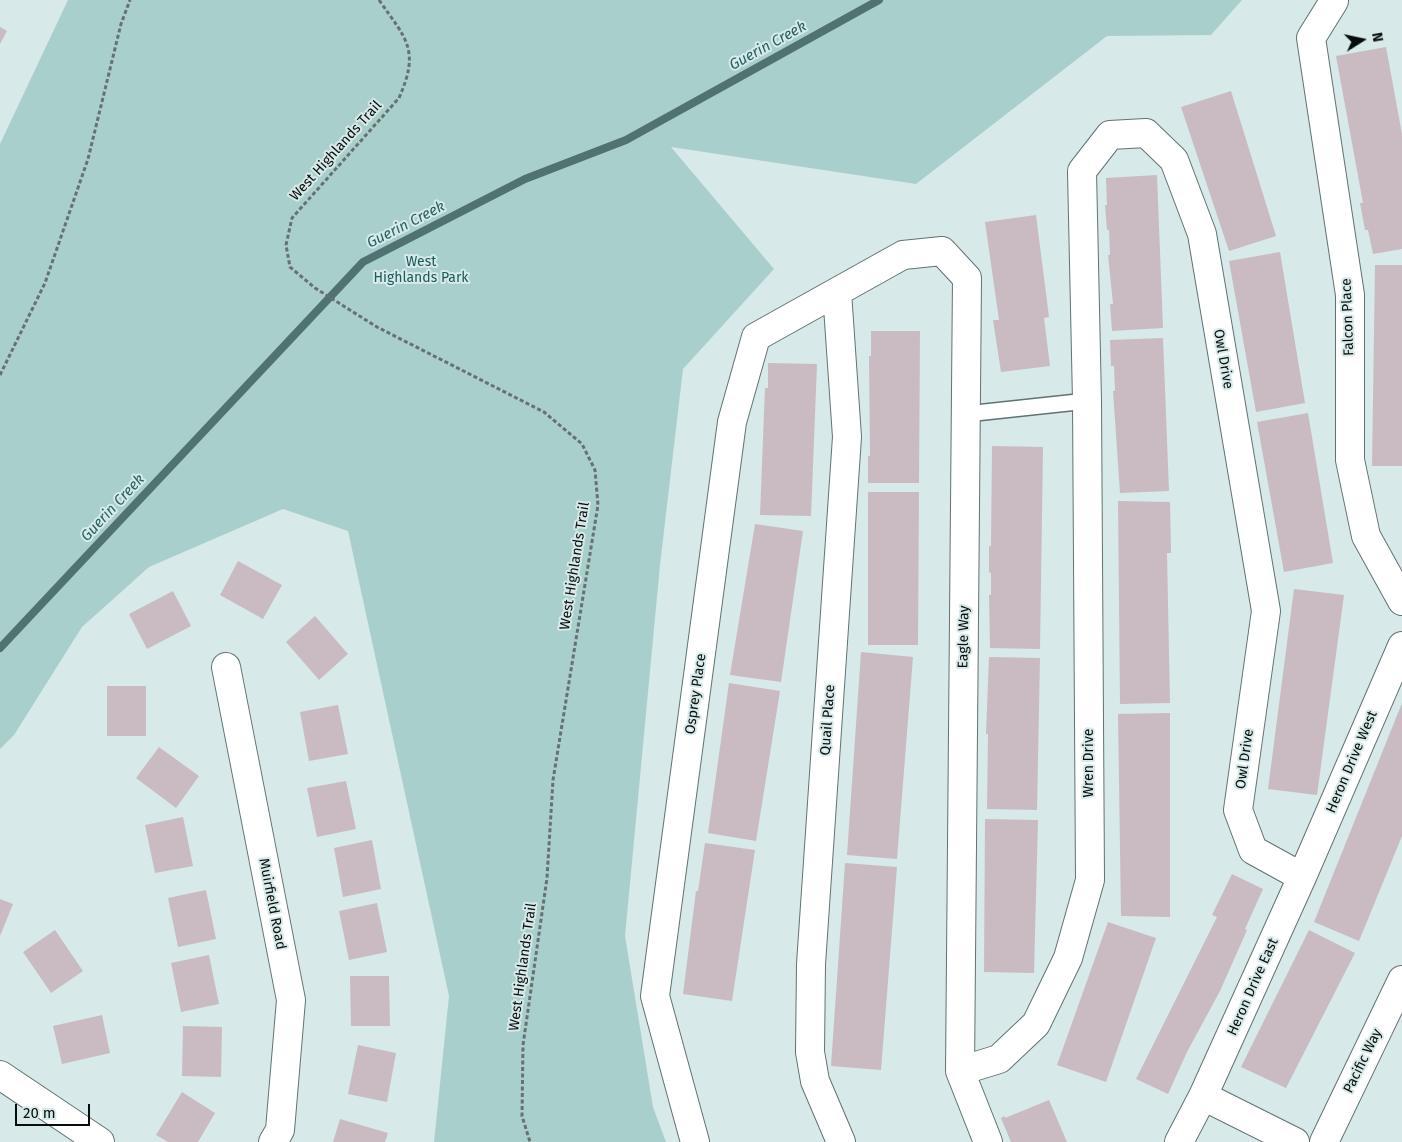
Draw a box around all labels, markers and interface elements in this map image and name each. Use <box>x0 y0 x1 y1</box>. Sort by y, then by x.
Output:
north arrow <box>1337 15 1387 65</box>
water label: Guerin Creek <box>726 17 810 75</box>
text: N <box>1368 31 1386 43</box>
street label: West Highlands Trail <box>287 97 385 205</box>
water label: Guerin Creek <box>364 198 448 252</box>
park label: West Highlands Park <box>374 254 468 286</box>
street label: Falcon Place <box>1338 278 1358 356</box>
street label: Owl Drive <box>1209 328 1237 390</box>
water label: Guerin Creek <box>77 471 149 545</box>
street label: West Highlands Trail <box>557 501 593 631</box>
street label: Eagle Way <box>955 605 973 669</box>
street label: Osprey Place <box>682 653 710 735</box>
street label: Quail Place <box>817 684 839 756</box>
street label: Heron Drive West <box>1323 708 1381 816</box>
street label: Owl Drive <box>1232 728 1258 790</box>
street label: Wren Drive <box>1081 729 1097 797</box>
street label: Muirfield Road <box>255 857 289 951</box>
street label: West Highlands Trail <box>506 902 540 1032</box>
street label: Heron Drive East <box>1224 936 1282 1038</box>
street label: Pacific Way <box>1340 1026 1386 1096</box>
scale bar <box>18 1094 92 1126</box>
text: 20 m <box>23 1104 56 1122</box>

